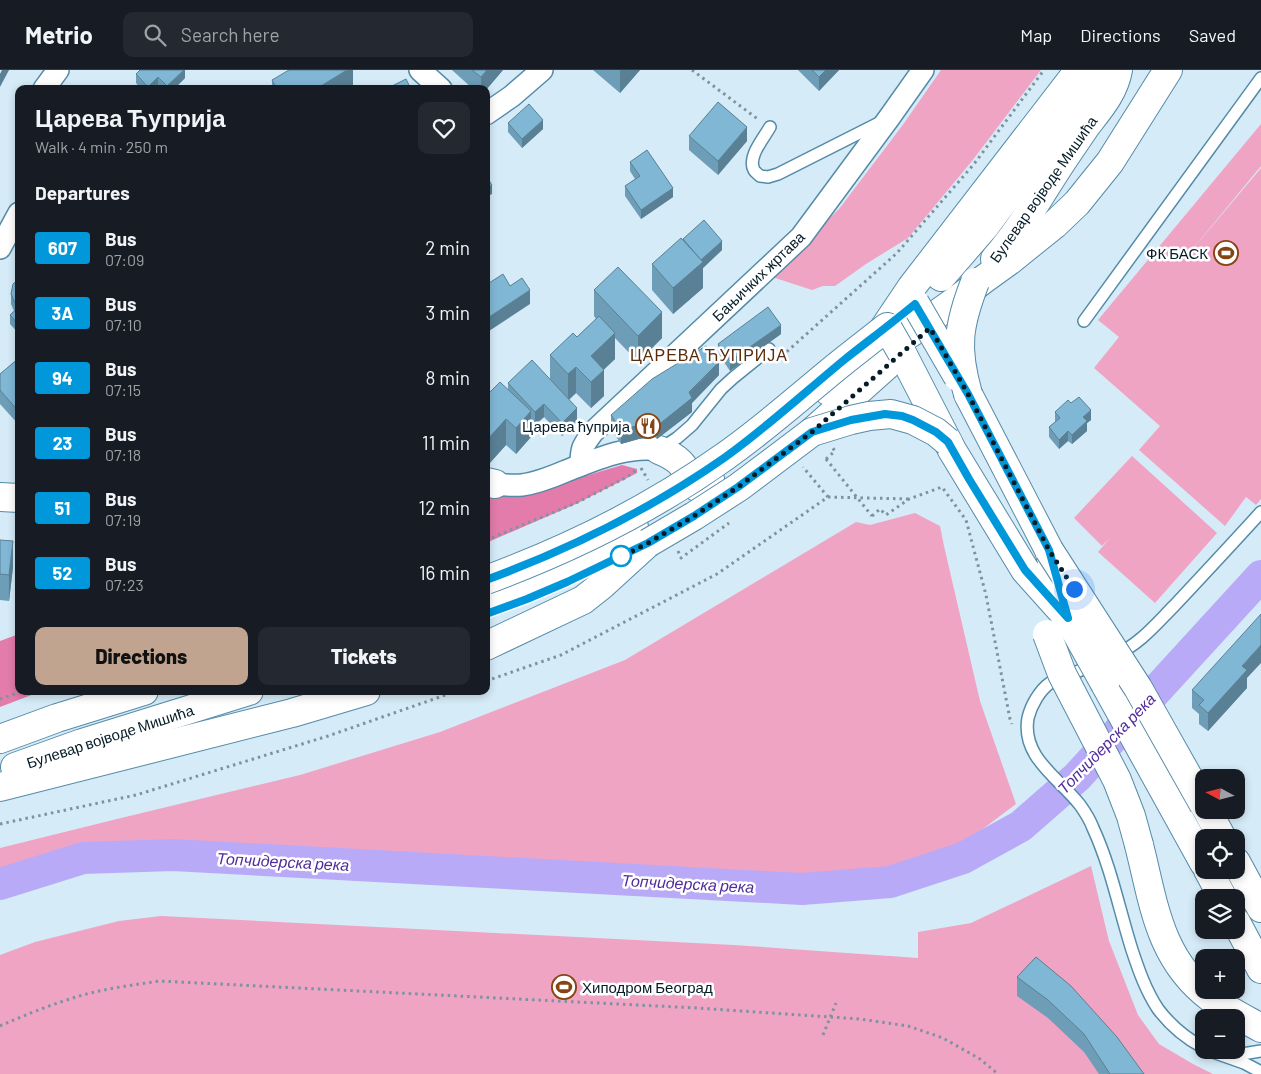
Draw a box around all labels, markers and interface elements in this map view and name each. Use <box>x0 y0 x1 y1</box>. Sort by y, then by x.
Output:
search box <box>123 12 473 57</box>
text: Metrio <box>25 20 93 49</box>
icon: search <box>141 21 169 49</box>
text: Search here <box>181 23 280 46</box>
text: Map <box>1020 24 1052 46</box>
text: Directions <box>1080 24 1161 46</box>
text: Saved <box>1189 24 1236 46</box>
button: heart <box>418 102 470 154</box>
text: Царева Ћуприја <box>35 103 226 132</box>
street label: Булевар војводе Мишића <box>986 112 1101 266</box>
text: Walk · 4 min · 250 m <box>35 137 168 156</box>
text: Departures <box>35 181 130 204</box>
text: Bus <box>105 227 137 250</box>
street label: Бањичких жртава <box>708 227 808 325</box>
text: 2 min <box>425 236 470 259</box>
text: 607 <box>48 237 77 259</box>
sports icon: ФК БАСК <box>1213 240 1239 266</box>
place label: ФК БАСК <box>1146 244 1208 262</box>
text: 07:09 <box>105 250 144 269</box>
text: Bus <box>105 292 137 315</box>
text: 3 min <box>426 301 470 324</box>
text: 3A <box>52 302 73 324</box>
text: 07:10 <box>105 315 142 334</box>
district label: ЦАРЕВА ЋУПРИЈА <box>630 345 788 364</box>
text: Bus <box>105 357 137 380</box>
text: 8 min <box>426 366 470 389</box>
text: 94 <box>52 367 73 389</box>
text: 07:15 <box>105 380 141 399</box>
restaurant icon: Царева ћуприја <box>635 413 661 439</box>
place label: Царева ћуприја <box>522 417 631 435</box>
text: Bus <box>105 422 137 445</box>
text: 11 min <box>422 431 470 454</box>
text: 23 <box>53 432 72 454</box>
text: 07:18 <box>105 445 141 464</box>
text: Bus <box>105 487 137 510</box>
text: 12 min <box>419 496 470 519</box>
text: 51 <box>55 497 70 519</box>
text: 07:19 <box>105 510 141 529</box>
unlabelled marker <box>610 545 632 567</box>
text: Bus <box>105 552 137 575</box>
text: 16 min <box>419 561 470 584</box>
text: 52 <box>53 562 72 584</box>
text: 07:23 <box>105 575 144 594</box>
your location <box>1062 577 1087 602</box>
button: Directions <box>35 627 248 685</box>
button: Tickets <box>258 627 470 685</box>
water label: Топчидерска река <box>1053 689 1159 797</box>
street label: Булевар војводе Мишића <box>24 700 196 772</box>
north arrow <box>1195 769 1245 819</box>
map controls <box>1195 769 1245 1059</box>
button: locate <box>1195 829 1245 879</box>
water label: Топчидерска река <box>216 848 350 874</box>
water label: Топчидерска река <box>621 870 755 896</box>
button: layers <box>1195 889 1245 939</box>
button: + <box>1195 949 1245 999</box>
sports icon: Хиподром Београд <box>551 974 577 1000</box>
place label: Хиподром Београд <box>582 978 713 996</box>
button: − <box>1195 1009 1245 1059</box>

